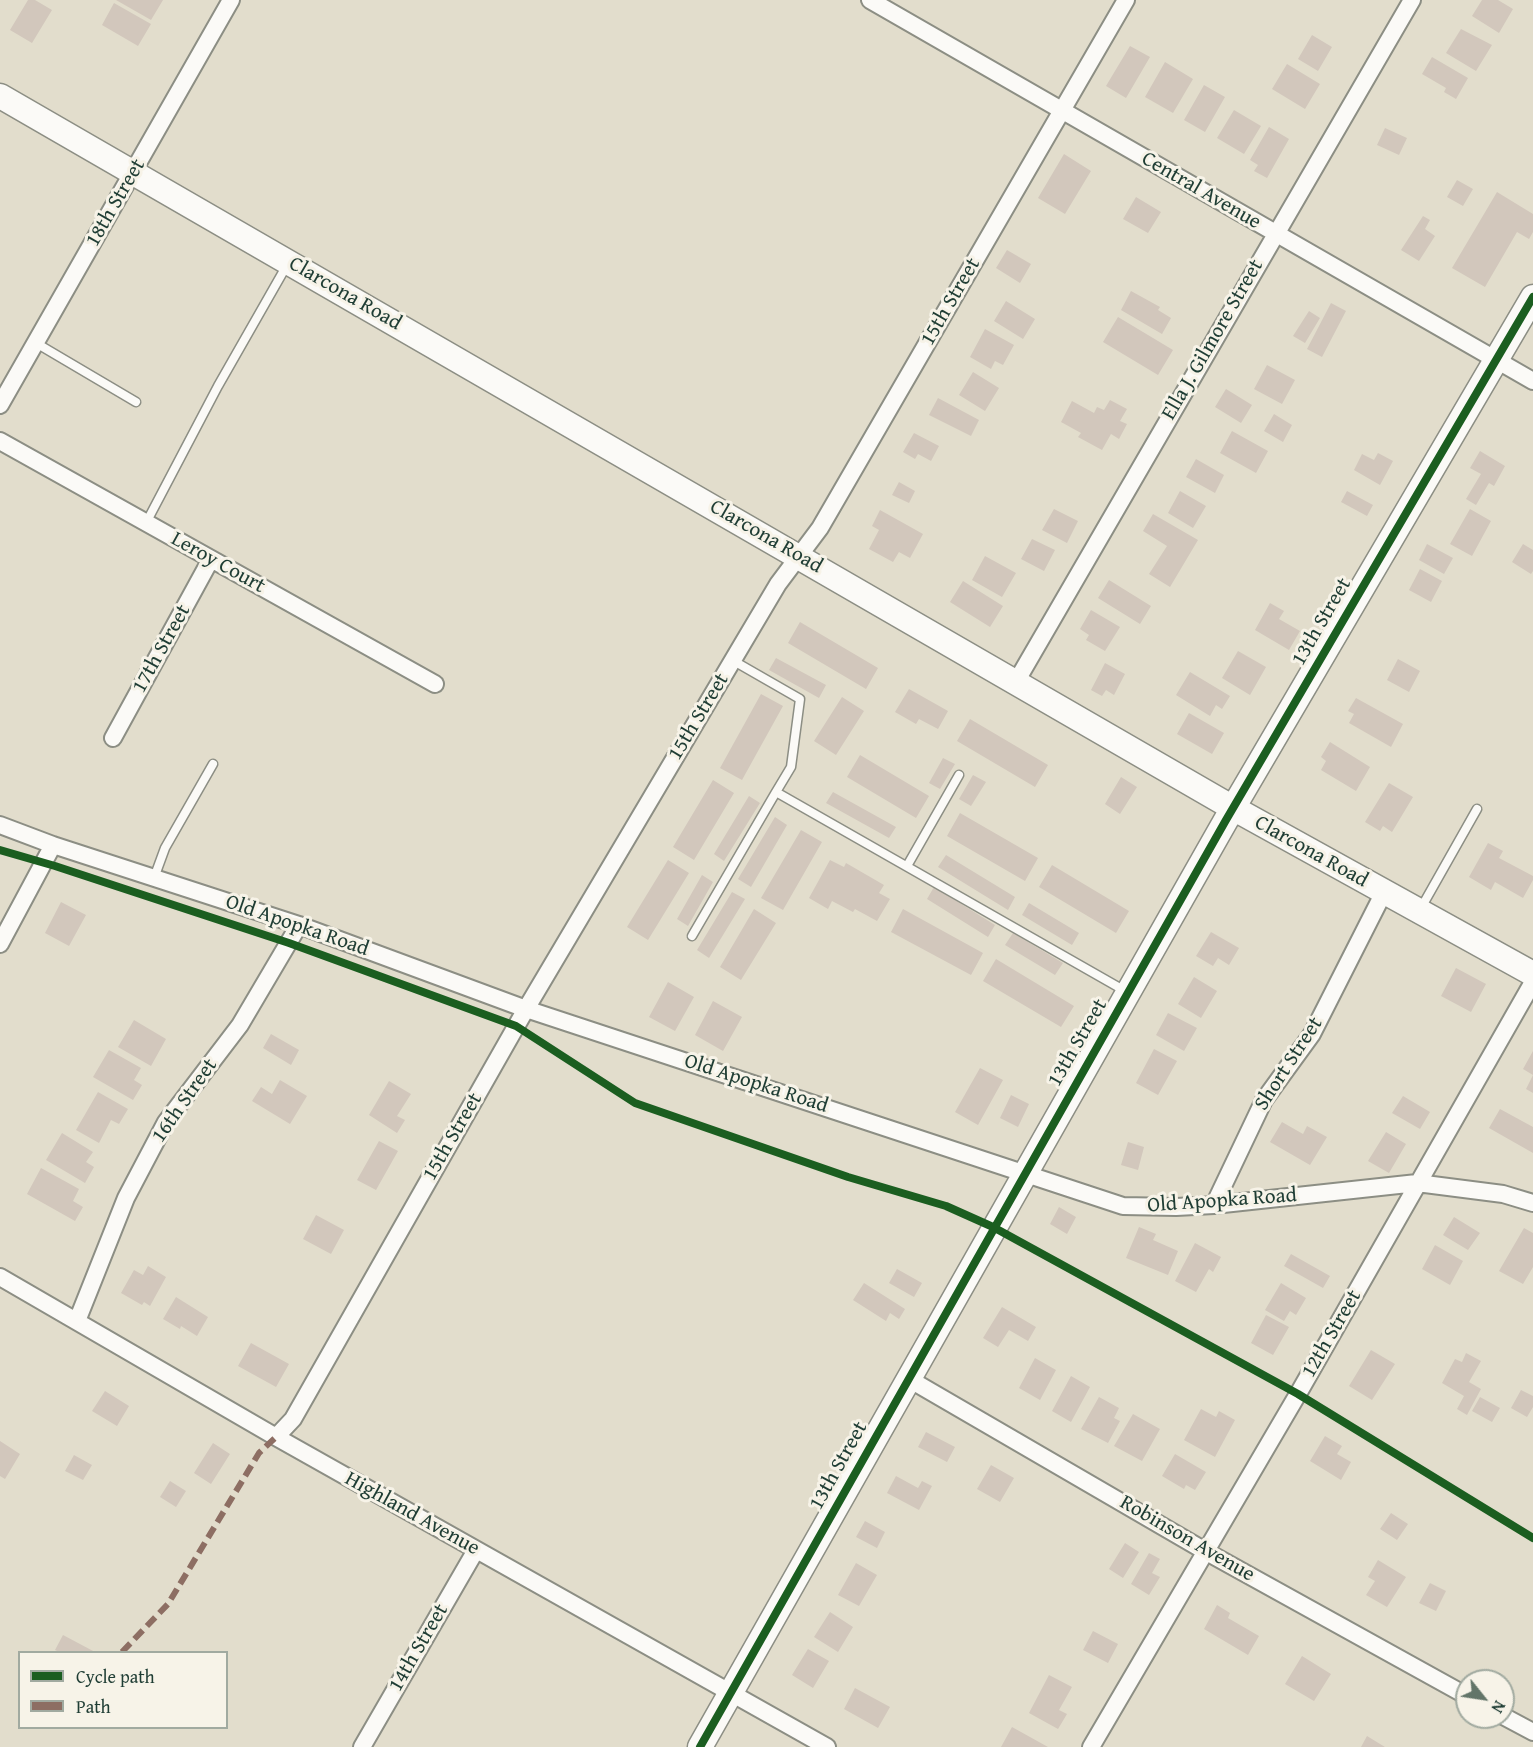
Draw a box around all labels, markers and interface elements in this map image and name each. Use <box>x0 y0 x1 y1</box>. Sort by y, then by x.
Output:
street label: Central Avenue <box>1137 147 1265 235</box>
street label: 18th Street <box>81 155 151 251</box>
street label: Clarcona Road <box>284 252 406 336</box>
street label: 15th Street <box>916 254 986 350</box>
street label: Ella J. Gilmore Street <box>1157 255 1269 425</box>
street label: Clarcona Road <box>705 495 827 579</box>
street label: Leroy Court <box>167 527 269 599</box>
street label: 13th Street <box>1287 574 1357 670</box>
street label: 17th Street <box>127 600 197 698</box>
street label: 15th Street <box>663 669 735 765</box>
street label: Clarcona Road <box>1250 810 1372 894</box>
street label: Old Apopka Road <box>222 890 372 962</box>
street label: 13th Street <box>1043 995 1113 1091</box>
street label: Short Street <box>1249 1012 1329 1116</box>
street label: Old Apopka Road <box>681 1049 831 1119</box>
street label: 16th Street <box>147 1054 223 1148</box>
street label: 15th Street <box>418 1089 488 1185</box>
street label: Old Apopka Road <box>1146 1183 1298 1219</box>
street label: 12th Street <box>1297 1286 1367 1382</box>
street label: 13th Street <box>804 1417 874 1515</box>
street label: Highland Avenue <box>340 1467 484 1561</box>
street label: Robinson Avenue <box>1115 1490 1259 1588</box>
street label: 14th Street <box>384 1600 454 1696</box>
legend <box>18 1651 228 1729</box>
text: Cycle path <box>76 1663 155 1690</box>
north arrow <box>1455 1669 1515 1729</box>
text: Path <box>76 1693 111 1720</box>
text: N <box>1486 1696 1512 1718</box>

